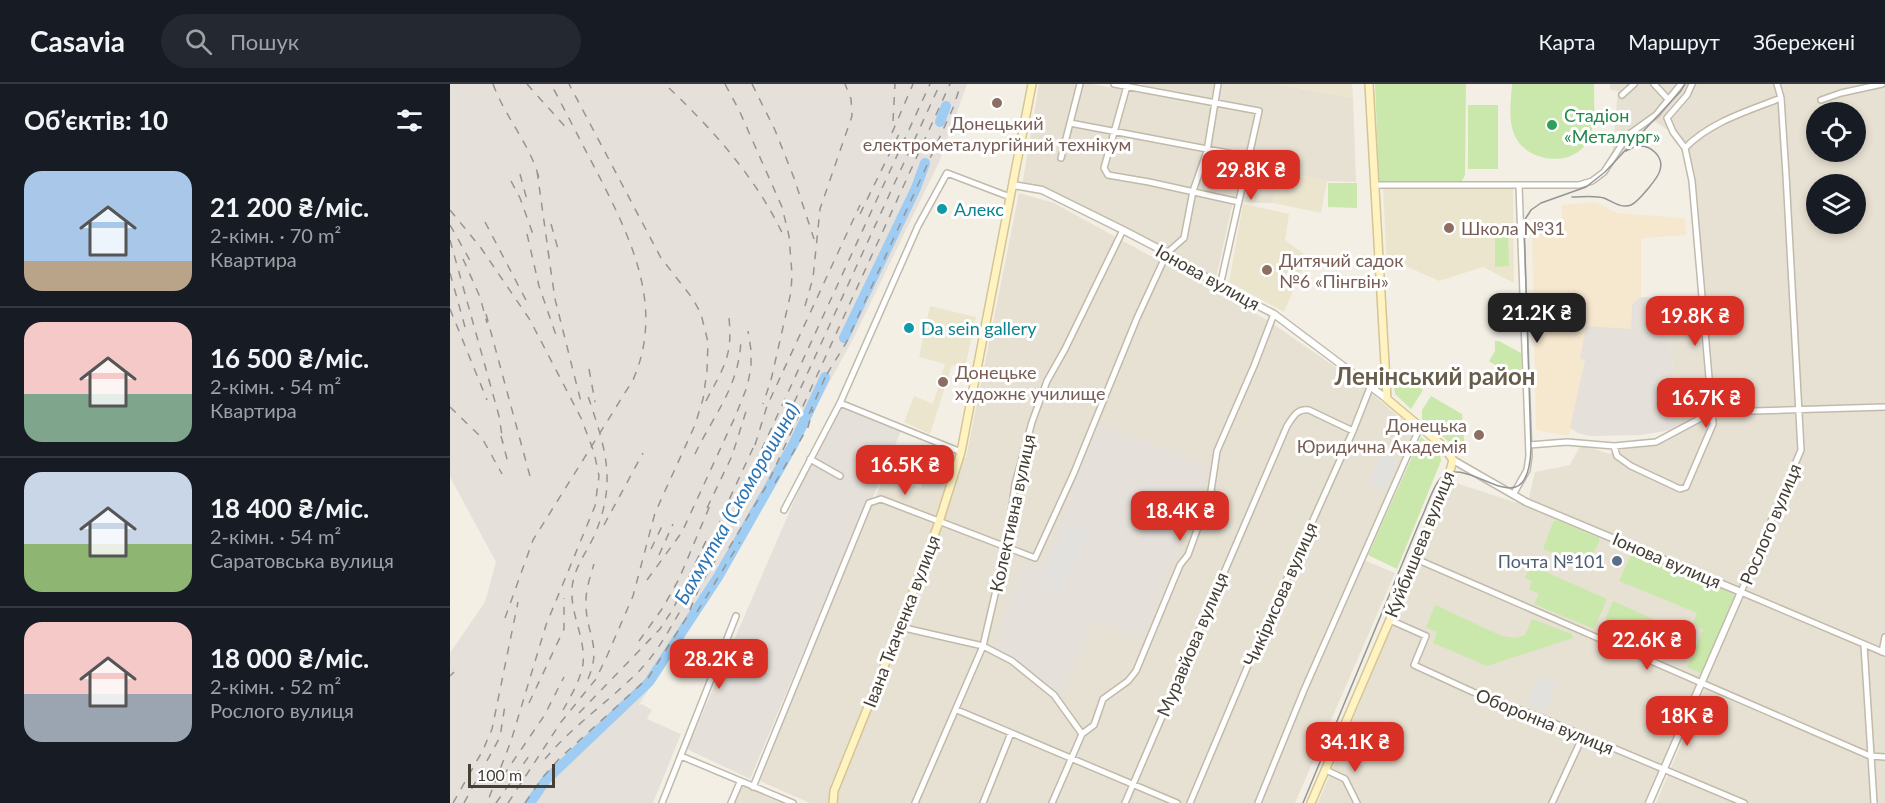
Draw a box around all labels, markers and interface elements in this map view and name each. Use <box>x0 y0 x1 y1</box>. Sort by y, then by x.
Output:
search box <box>161 14 581 68</box>
text: Casavia <box>30 24 125 58</box>
icon: search <box>182 25 215 58</box>
text: Пошук <box>230 28 299 55</box>
text: Карта <box>1539 29 1595 54</box>
text: Маршрут <box>1628 29 1720 54</box>
text: Збережені <box>1753 29 1855 54</box>
marker: Донецький електрометалургійний технікум <box>990 96 1004 110</box>
map controls <box>1806 102 1866 234</box>
button: locate <box>1806 102 1866 162</box>
text: Об’єктів: 10 <box>24 104 168 136</box>
icon: filters <box>393 104 426 137</box>
place label: Стадіон «Металург» <box>1564 104 1661 147</box>
place label: Донецький електрометалургійний технікум <box>863 112 1131 155</box>
marker: Стадіон «Металург» <box>1545 118 1559 132</box>
pin: 29.8K ₴ <box>1196 150 1306 201</box>
text: 29.8K ₴ <box>1216 157 1286 181</box>
button: layers <box>1806 174 1866 234</box>
text: 21 200 ₴/міс. <box>210 191 369 223</box>
icon: home <box>72 195 144 267</box>
place label: Алекс <box>954 198 1004 220</box>
marker: Алекс <box>935 202 949 216</box>
place label: Школа №31 <box>1461 217 1565 239</box>
marker: Школа №31 <box>1442 221 1456 235</box>
text: 2-кімн. · 70 m² <box>210 223 341 247</box>
street label: Іонова вулиця <box>1152 239 1264 315</box>
text: Квартира <box>210 247 297 271</box>
place label: Дитячий садок №6 «Пінгвін» <box>1279 249 1404 292</box>
marker: Дитячий садок №6 «Пінгвін» <box>1260 263 1274 277</box>
pin: 21.2K ₴ <box>1482 293 1592 344</box>
pin: 19.8K ₴ <box>1640 296 1750 347</box>
text: 21.2K ₴ <box>1502 300 1572 324</box>
text: 19.8K ₴ <box>1660 303 1730 327</box>
place label: Da sein gallery <box>921 317 1037 339</box>
marker: Da sein gallery <box>902 321 916 335</box>
text: 16 500 ₴/міс. <box>210 342 369 374</box>
icon: home <box>72 346 144 418</box>
place label: Донецьке художнє училище <box>955 361 1106 404</box>
district label: Ленінський район <box>1333 361 1536 390</box>
text: 2-кімн. · 54 m² <box>210 374 341 398</box>
marker: Донецьке художнє училище <box>936 375 950 389</box>
pin: 16.7K ₴ <box>1651 378 1761 429</box>
text: 16.7K ₴ <box>1671 385 1741 409</box>
text: Квартира <box>210 398 297 422</box>
water label: Бахмутка (Скоморошина) <box>668 398 804 608</box>
place label: Донецька Юридична Академія <box>1297 414 1467 457</box>
marker: Донецька Юридична Академія <box>1472 428 1486 442</box>
street label: Колективна вулиця <box>985 432 1039 594</box>
pin: 16.5K ₴ <box>850 445 960 496</box>
text: 16.5K ₴ <box>870 452 940 476</box>
street label: Рослого вулиця <box>1735 460 1805 588</box>
street label: Куйбишева вулиця <box>1380 467 1458 621</box>
pin: 18.4K ₴ <box>1125 491 1235 542</box>
text: 18 400 ₴/міс. <box>210 492 369 524</box>
icon: home <box>72 496 144 568</box>
text: 18.4K ₴ <box>1145 498 1215 522</box>
street label: Чикірисова вулиця <box>1238 519 1322 669</box>
text: 2-кімн. · 54 m² <box>210 524 341 548</box>
street label: Іонова вулиця <box>1609 527 1725 593</box>
street label: Івана Ткаченка вулиця <box>858 532 944 710</box>
text: Саратовська вулиця <box>210 548 394 572</box>
place label: Почта №101 <box>1498 550 1605 572</box>
marker: Почта №101 <box>1610 554 1624 568</box>
street label: Муравйова вулиця <box>1152 569 1232 719</box>
pin: 22.6K ₴ <box>1592 620 1702 671</box>
text: 22.6K ₴ <box>1612 627 1682 651</box>
pin: 28.2K ₴ <box>664 639 774 690</box>
text: 18 000 ₴/міс. <box>210 642 369 674</box>
icon: home <box>72 646 144 718</box>
text: 28.2K ₴ <box>684 646 754 670</box>
text: 2-кімн. · 52 m² <box>210 674 341 698</box>
street label: Оборонна вулиця <box>1473 683 1617 759</box>
pin: 18K ₴ <box>1645 696 1729 747</box>
text: Рослого вулиця <box>210 698 354 722</box>
text: 18K ₴ <box>1660 703 1714 727</box>
pin: 34.1K ₴ <box>1300 722 1410 773</box>
text: 34.1K ₴ <box>1320 729 1390 753</box>
scale bar <box>468 761 555 788</box>
text: 100 m <box>477 765 522 784</box>

